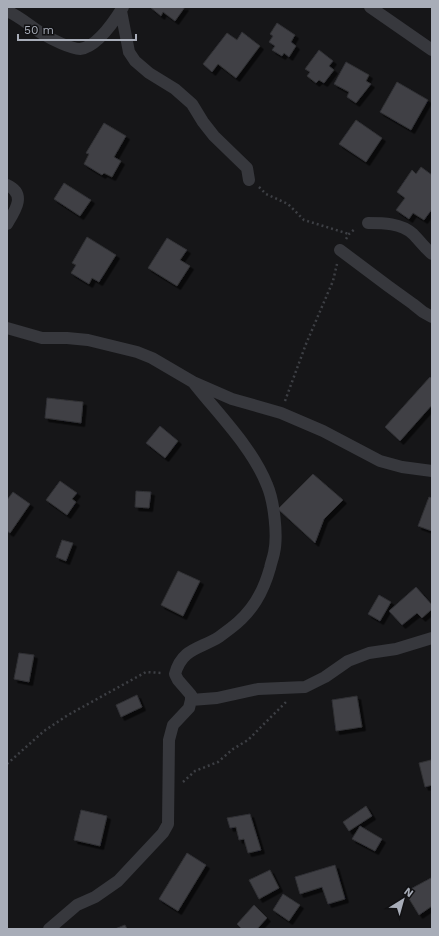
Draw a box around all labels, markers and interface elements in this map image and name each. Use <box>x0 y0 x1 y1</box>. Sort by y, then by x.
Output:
scale bar <box>18 16 136 42</box>
text: 50 m <box>24 23 54 37</box>
north arrow <box>383 880 423 920</box>
text: N <box>402 885 416 900</box>

